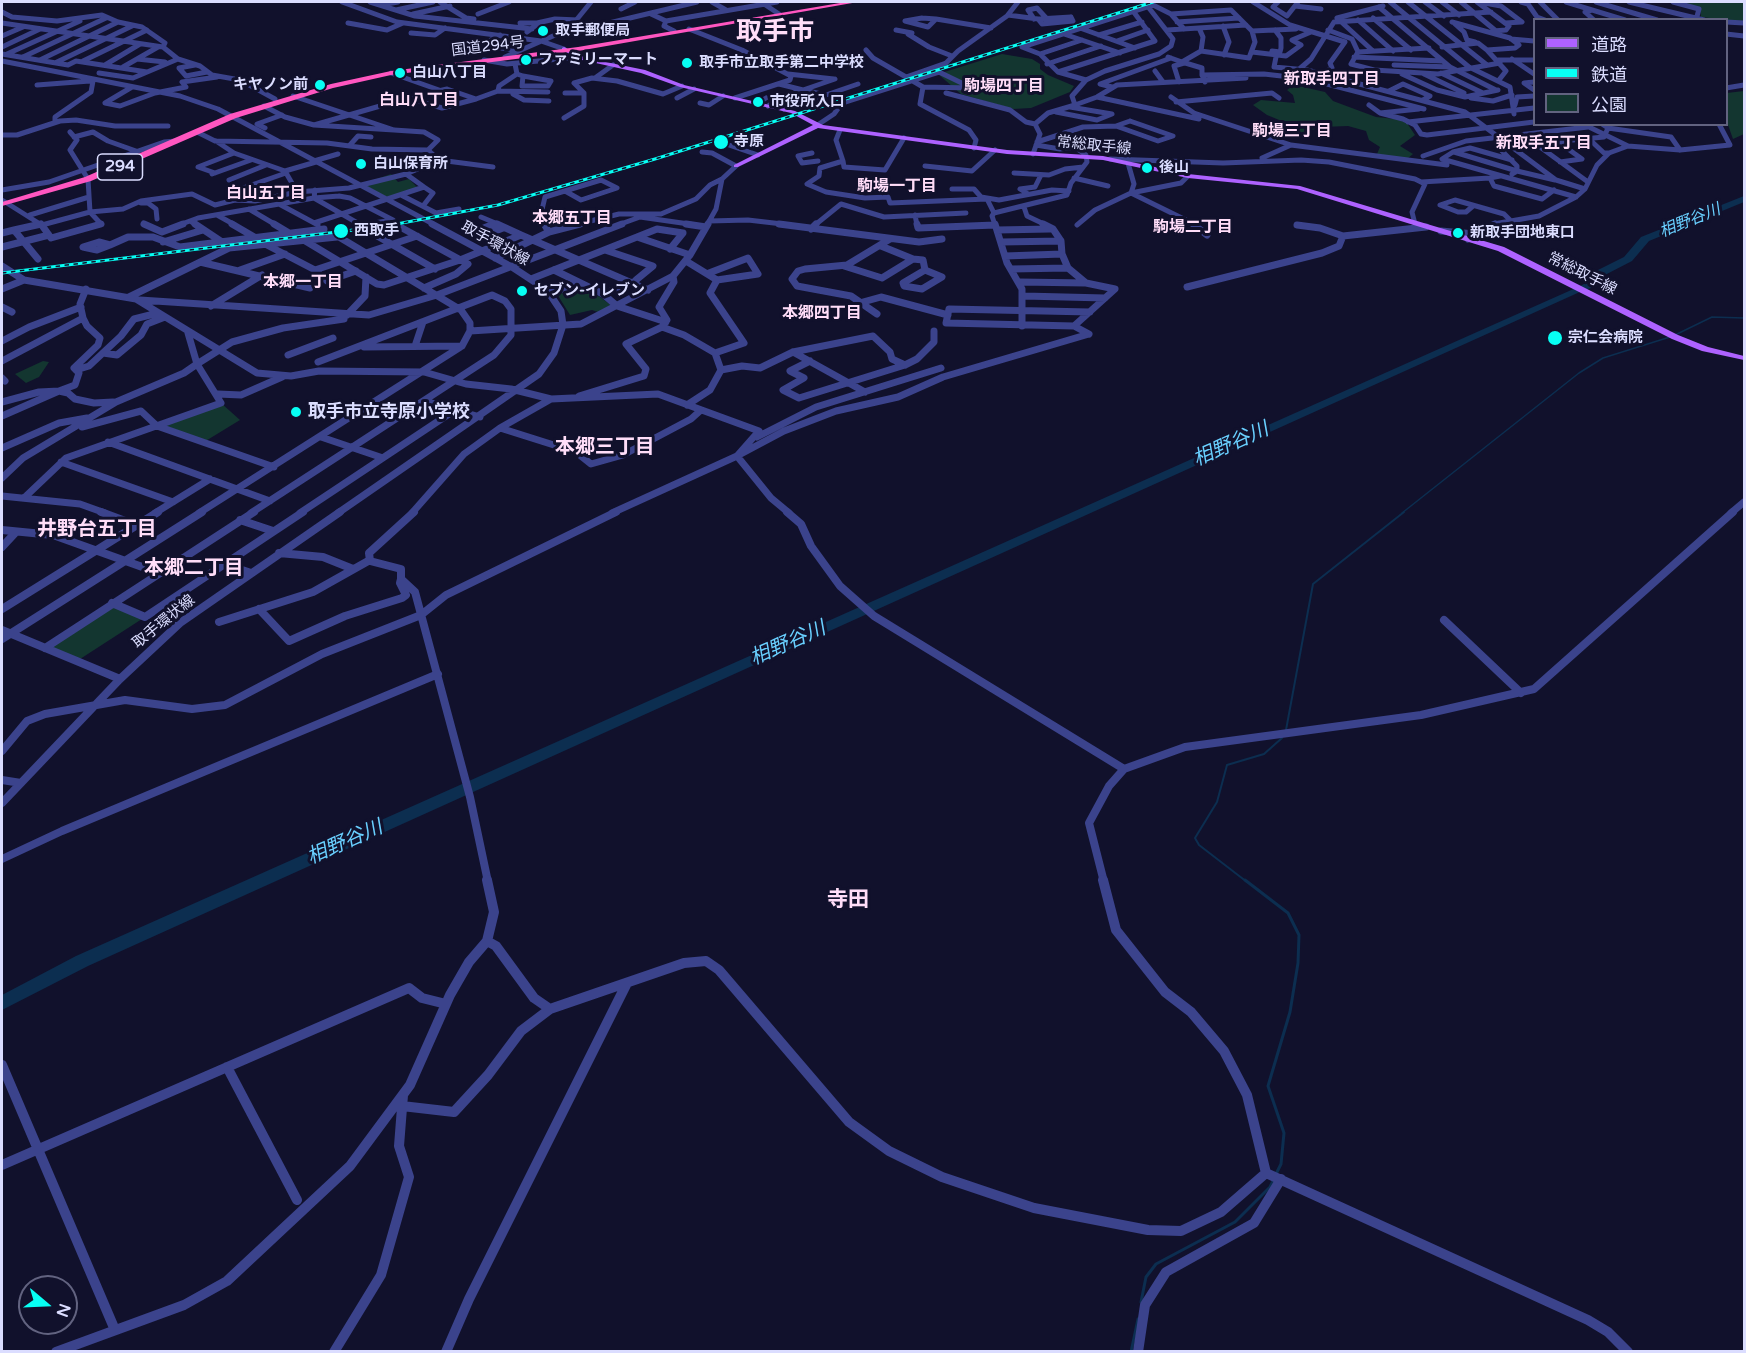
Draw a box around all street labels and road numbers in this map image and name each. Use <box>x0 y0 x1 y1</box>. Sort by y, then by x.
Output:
street label: 国道294号 <box>451 34 525 60</box>
street label: 常総取手線 <box>1056 133 1132 159</box>
road number: 294 <box>98 154 142 180</box>
street label: 取手環状線 <box>458 218 532 270</box>
street label: 常総取手線 <box>1545 249 1619 299</box>
street label: 取手環状線 <box>129 591 199 653</box>

